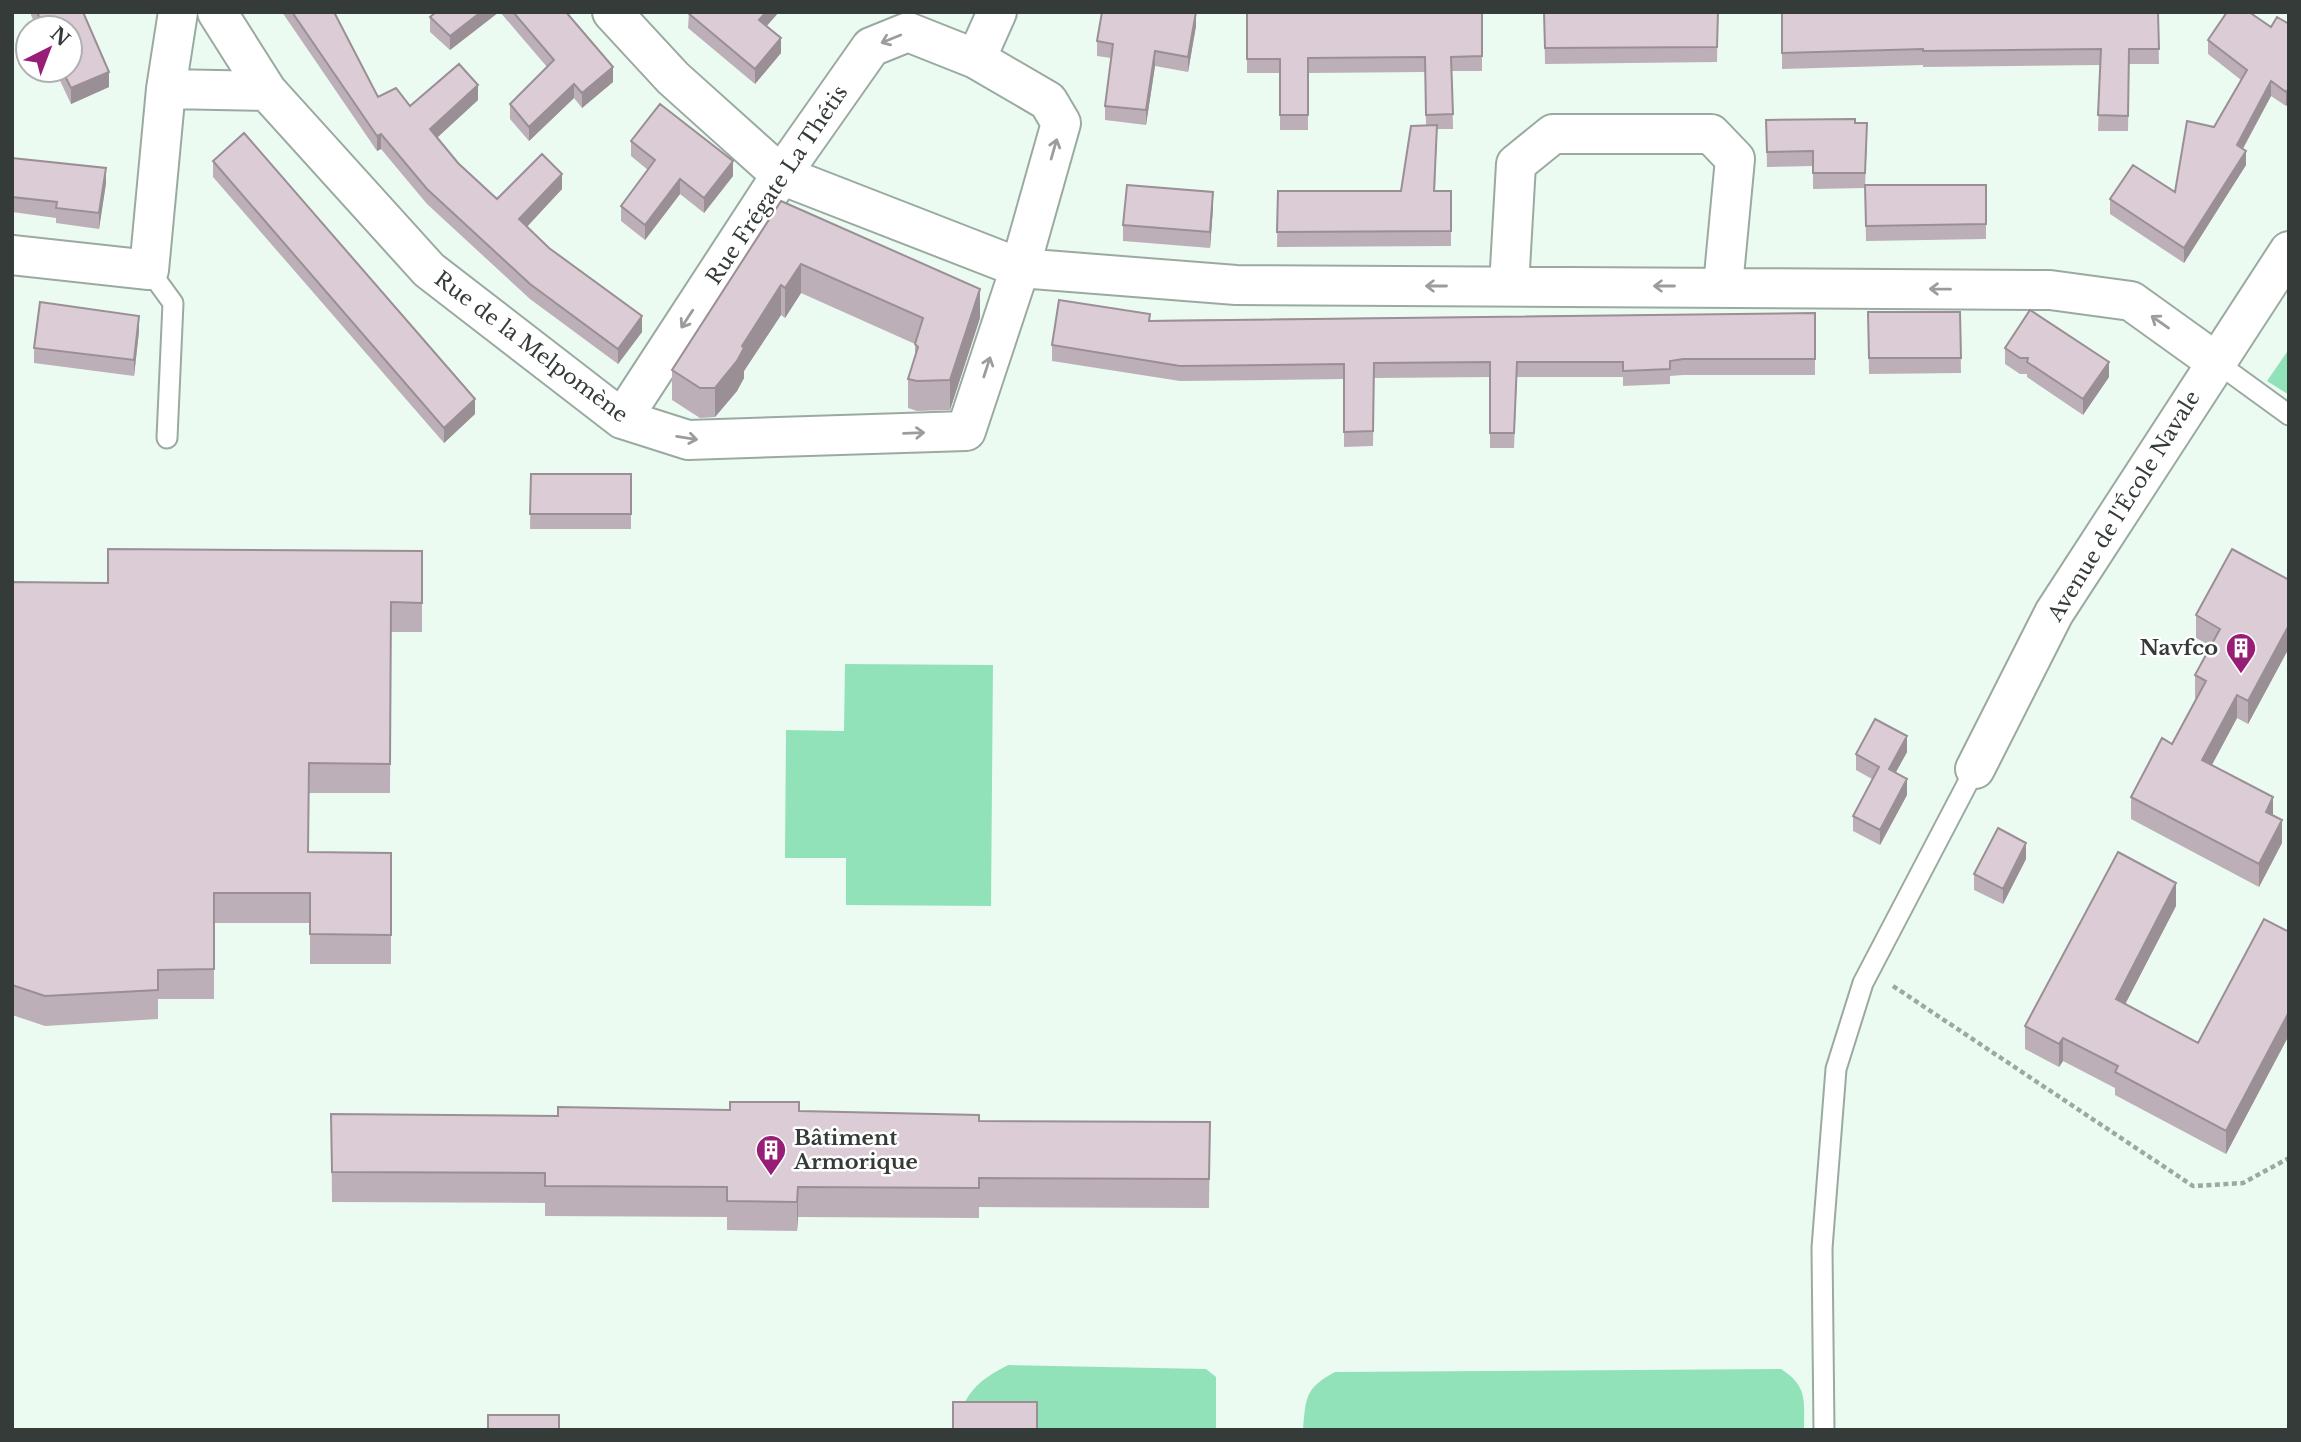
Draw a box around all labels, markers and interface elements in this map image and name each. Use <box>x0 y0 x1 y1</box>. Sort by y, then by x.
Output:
north arrow <box>14 14 84 84</box>
text: N <box>46 22 74 51</box>
one-way arrow <box>881 34 902 47</box>
street label: Rue Frégate La Thétis <box>701 80 853 290</box>
one-way arrow <box>1048 138 1061 160</box>
street label: Rue de la Melpomène <box>429 266 633 428</box>
one-way arrow <box>1425 279 1448 293</box>
one-way arrow <box>1653 279 1676 293</box>
one-way arrow <box>1929 282 1952 296</box>
one-way arrow <box>680 309 694 329</box>
one-way arrow <box>2151 315 2170 329</box>
one-way arrow <box>982 356 994 378</box>
street label: Avenue de l'École Navale <box>2042 386 2206 627</box>
one-way arrow <box>903 426 926 440</box>
one-way arrow <box>675 432 698 445</box>
building icon: Navfco <box>2224 631 2258 675</box>
place label: Navfco <box>2140 635 2218 661</box>
place label: Bâtiment Armorique <box>793 1125 918 1175</box>
building icon: Bâtiment Armorique <box>754 1133 788 1177</box>

